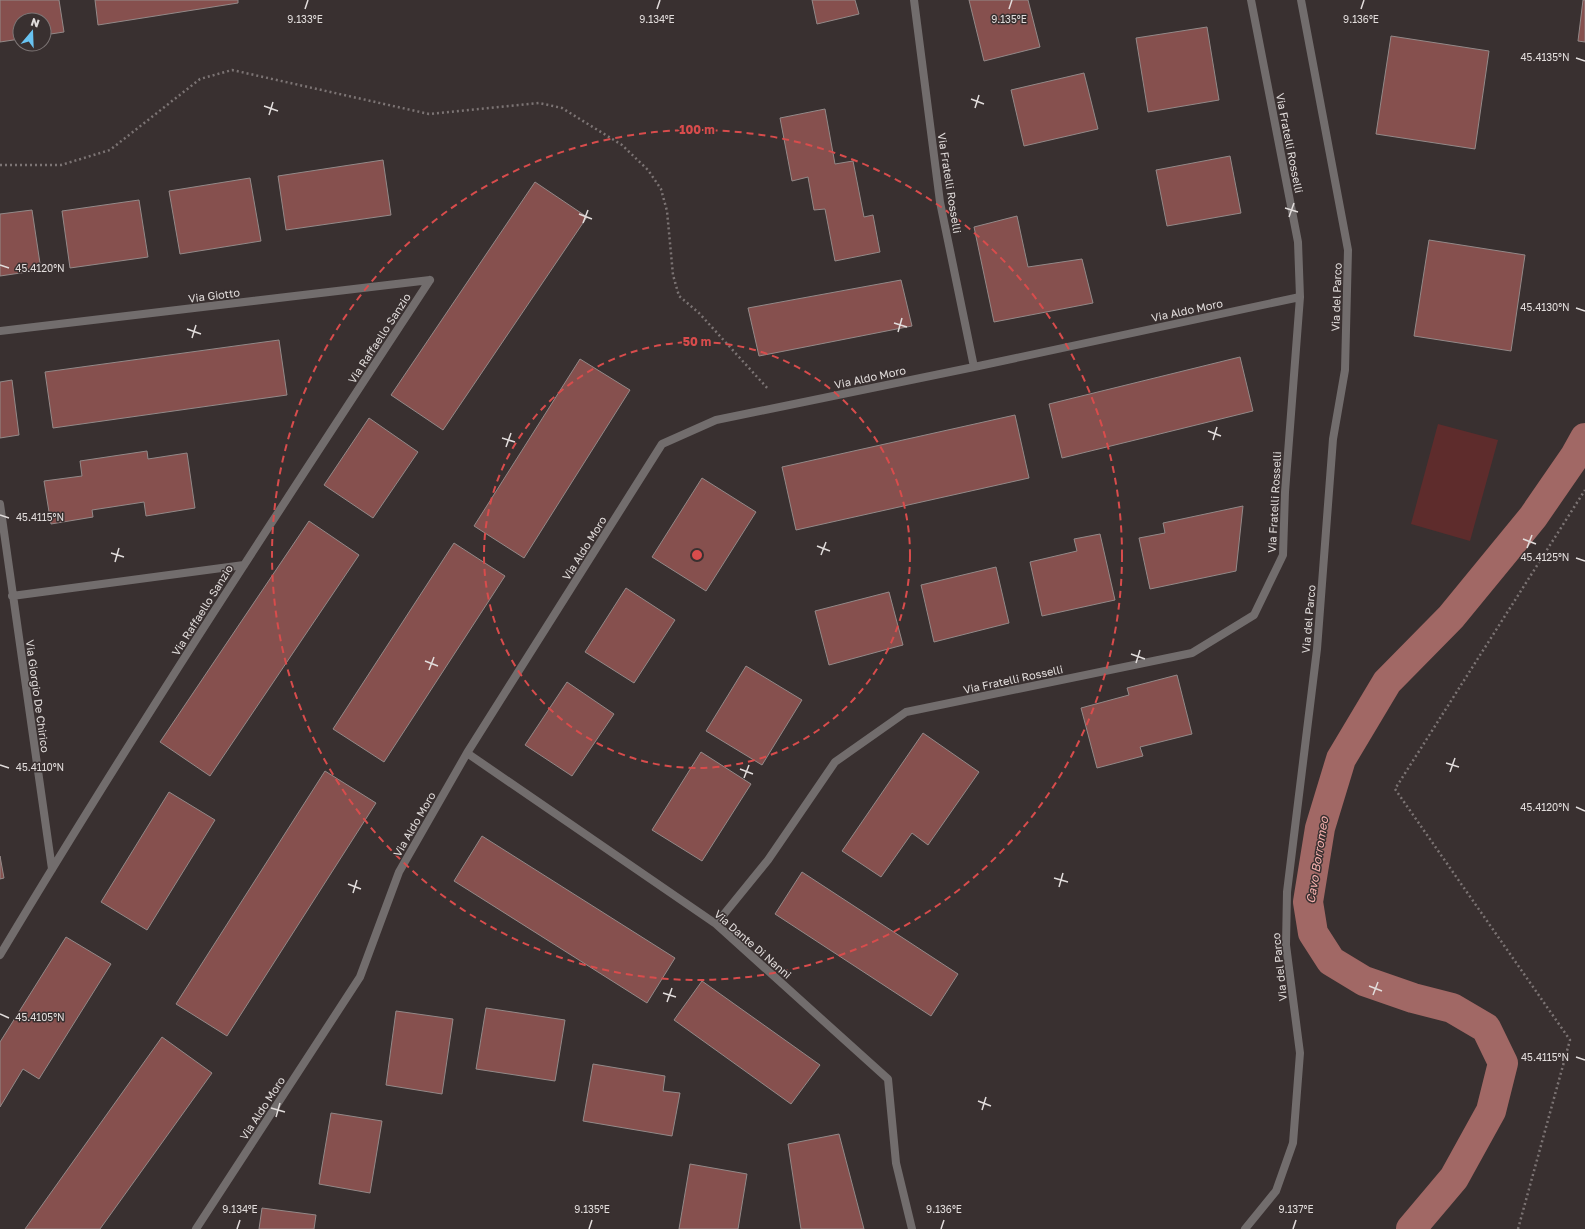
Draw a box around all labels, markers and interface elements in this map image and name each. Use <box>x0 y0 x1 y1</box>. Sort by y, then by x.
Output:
north arrow <box>12 12 52 52</box>
text: 9.133°E <box>287 13 323 25</box>
text: 9.134°E <box>639 13 675 25</box>
text: 9.135°E <box>991 13 1027 25</box>
text: 9.136°E <box>1343 13 1379 25</box>
text: N <box>29 15 41 30</box>
text: 45.4135°N <box>1521 51 1570 63</box>
street label: Via Fratelli Rosselli <box>1274 92 1306 194</box>
text: 100 m <box>679 122 715 137</box>
street label: Via Fratelli Rosselli <box>936 132 964 234</box>
text: 45.4120°N <box>15 262 65 274</box>
street label: Via del Parco <box>1328 262 1344 332</box>
street label: Via Giotto <box>187 285 241 305</box>
street label: Via Raffaello Sanzio <box>345 290 413 386</box>
street label: Via Aldo Moro <box>1150 296 1224 324</box>
text: 45.4130°N <box>1520 301 1570 313</box>
text: 50 m <box>683 334 711 349</box>
street label: Via Aldo Moro <box>833 363 907 391</box>
street label: Via Fratelli Rosselli <box>1265 451 1283 553</box>
text: 45.4115°N <box>16 511 64 523</box>
street label: Via Aldo Moro <box>559 513 609 582</box>
centre of rings <box>690 548 704 562</box>
text: 45.4125°N <box>1521 551 1569 563</box>
street label: Via Raffaello Sanzio <box>169 562 236 658</box>
street label: Via del Parco <box>1299 584 1318 654</box>
street label: Via Giorgio De Chirico <box>24 639 52 754</box>
street label: Via Fratelli Rosselli <box>962 662 1064 696</box>
text: 45.4110°N <box>16 761 64 773</box>
street label: Via Aldo Moro <box>390 789 438 859</box>
text: 45.4120°N <box>1520 801 1570 813</box>
water label: Cavo Borromeo <box>1303 815 1331 905</box>
street label: Via Dante Di Nanni <box>712 907 794 981</box>
street label: Via del Parco <box>1269 932 1289 1002</box>
text: 45.4105°N <box>15 1011 65 1023</box>
text: 45.4115°N <box>1521 1051 1569 1063</box>
street label: Via Aldo Moro <box>237 1074 287 1142</box>
text: 9.134°E <box>222 1203 258 1215</box>
text: 9.135°E <box>574 1203 610 1215</box>
text: 9.136°E <box>926 1203 962 1215</box>
text: 9.137°E <box>1278 1203 1314 1215</box>

